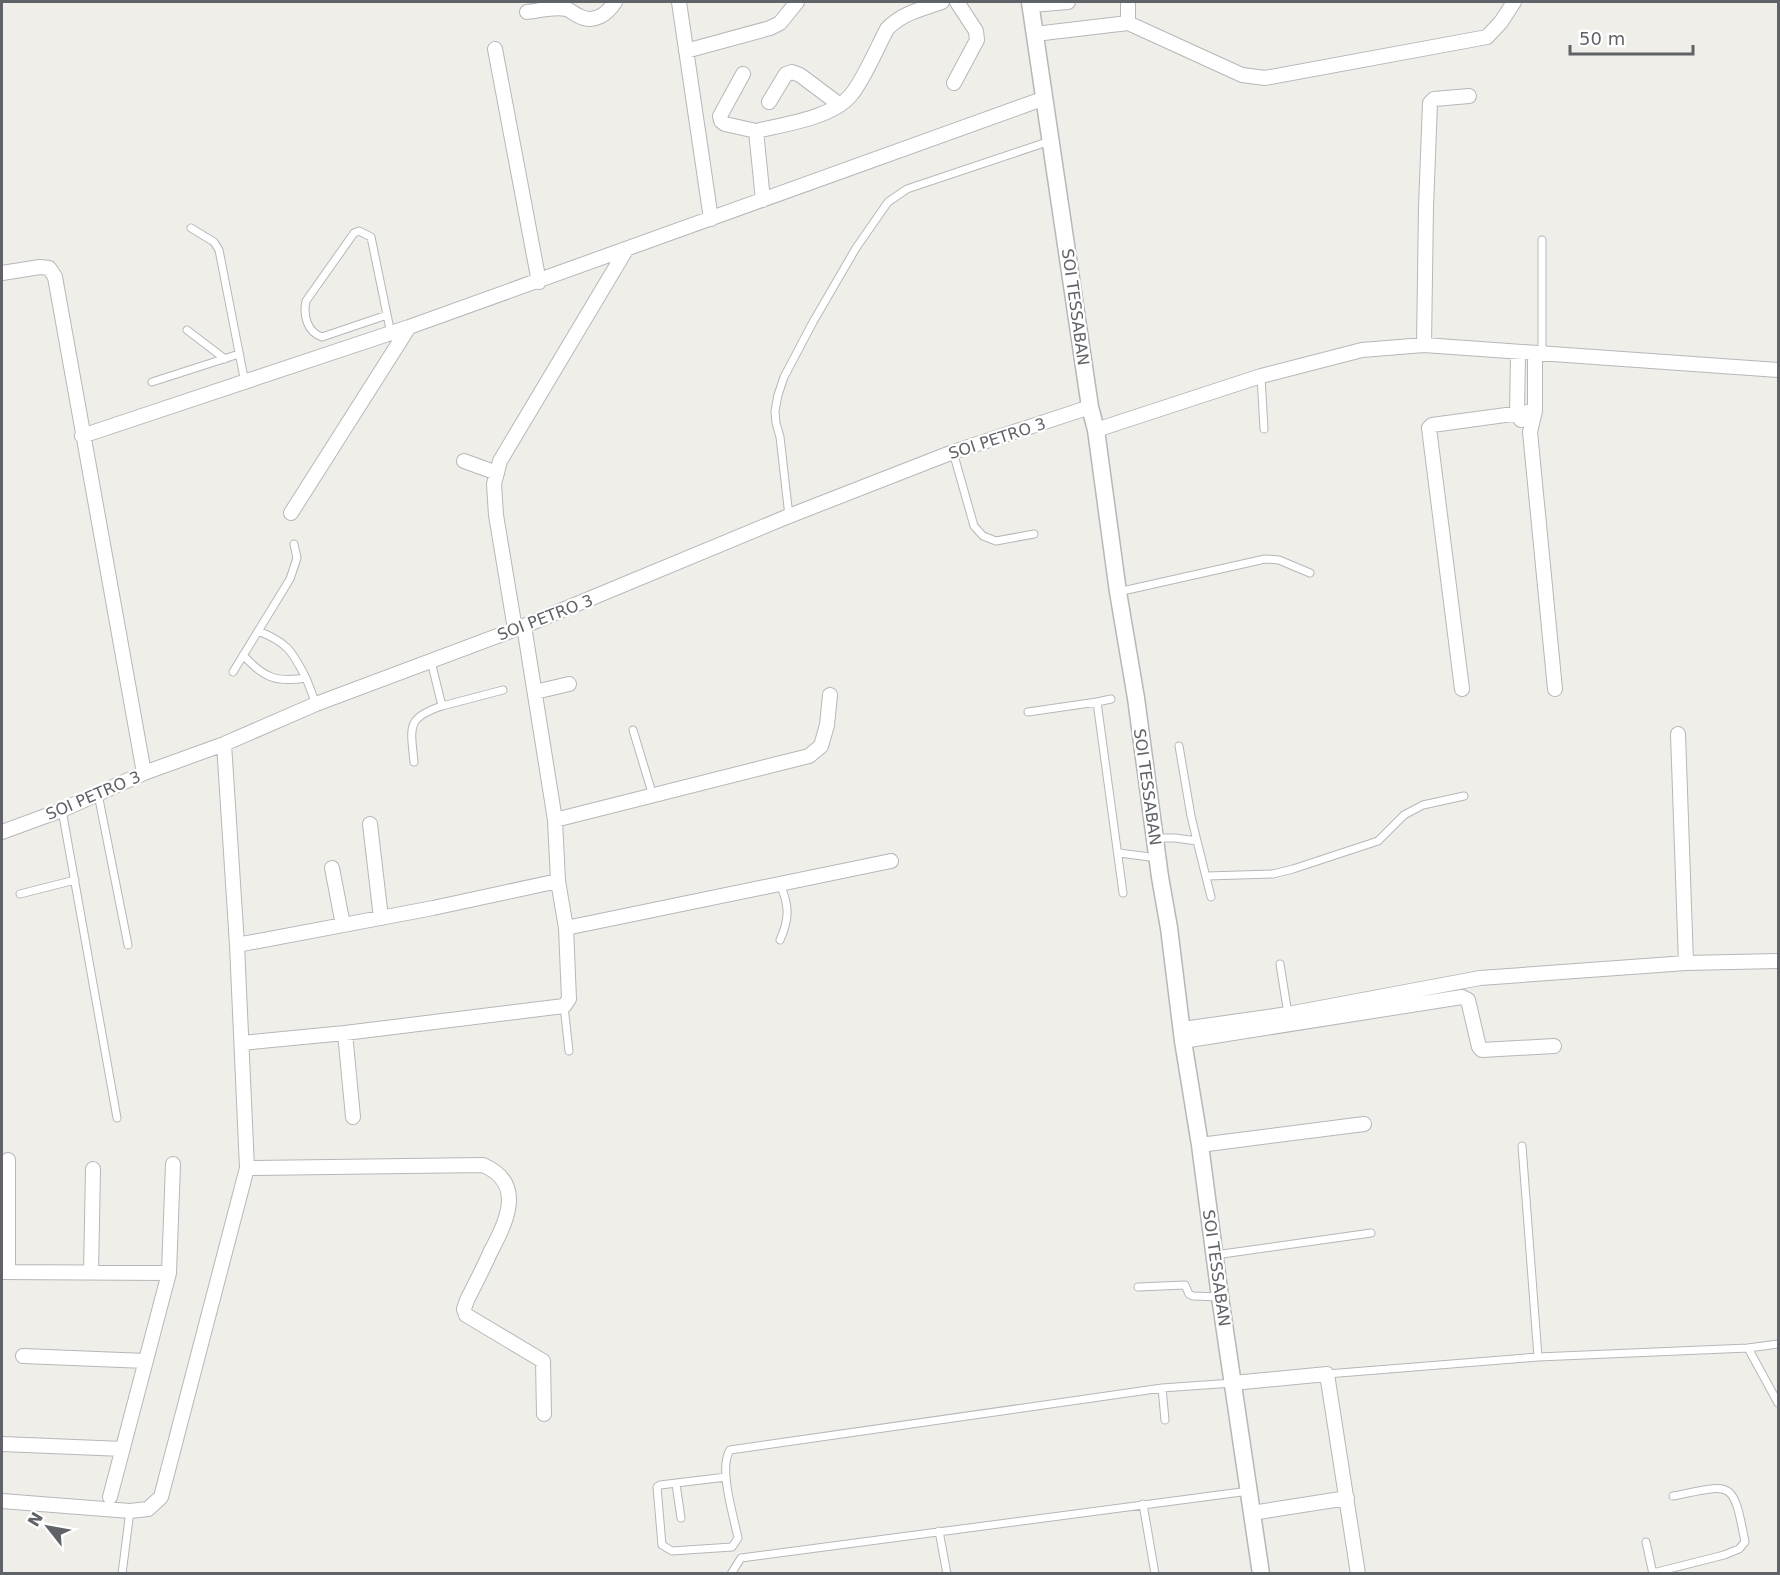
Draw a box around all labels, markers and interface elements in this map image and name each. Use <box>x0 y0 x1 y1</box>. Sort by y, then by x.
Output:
scale bar <box>1570 18 1693 56</box>
text: 50 m <box>1579 28 1625 49</box>
street label: SOI TESSABAN <box>1058 247 1093 367</box>
street label: SOI PETRO 3 <box>946 414 1048 463</box>
street label: SOI PETRO 3 <box>495 590 596 644</box>
street label: SOI TESSABAN <box>1130 727 1165 847</box>
street label: SOI PETRO 3 <box>43 767 143 824</box>
street label: SOI TESSABAN <box>1199 1208 1234 1328</box>
north arrow <box>18 1497 78 1557</box>
text: N <box>24 1509 47 1530</box>

